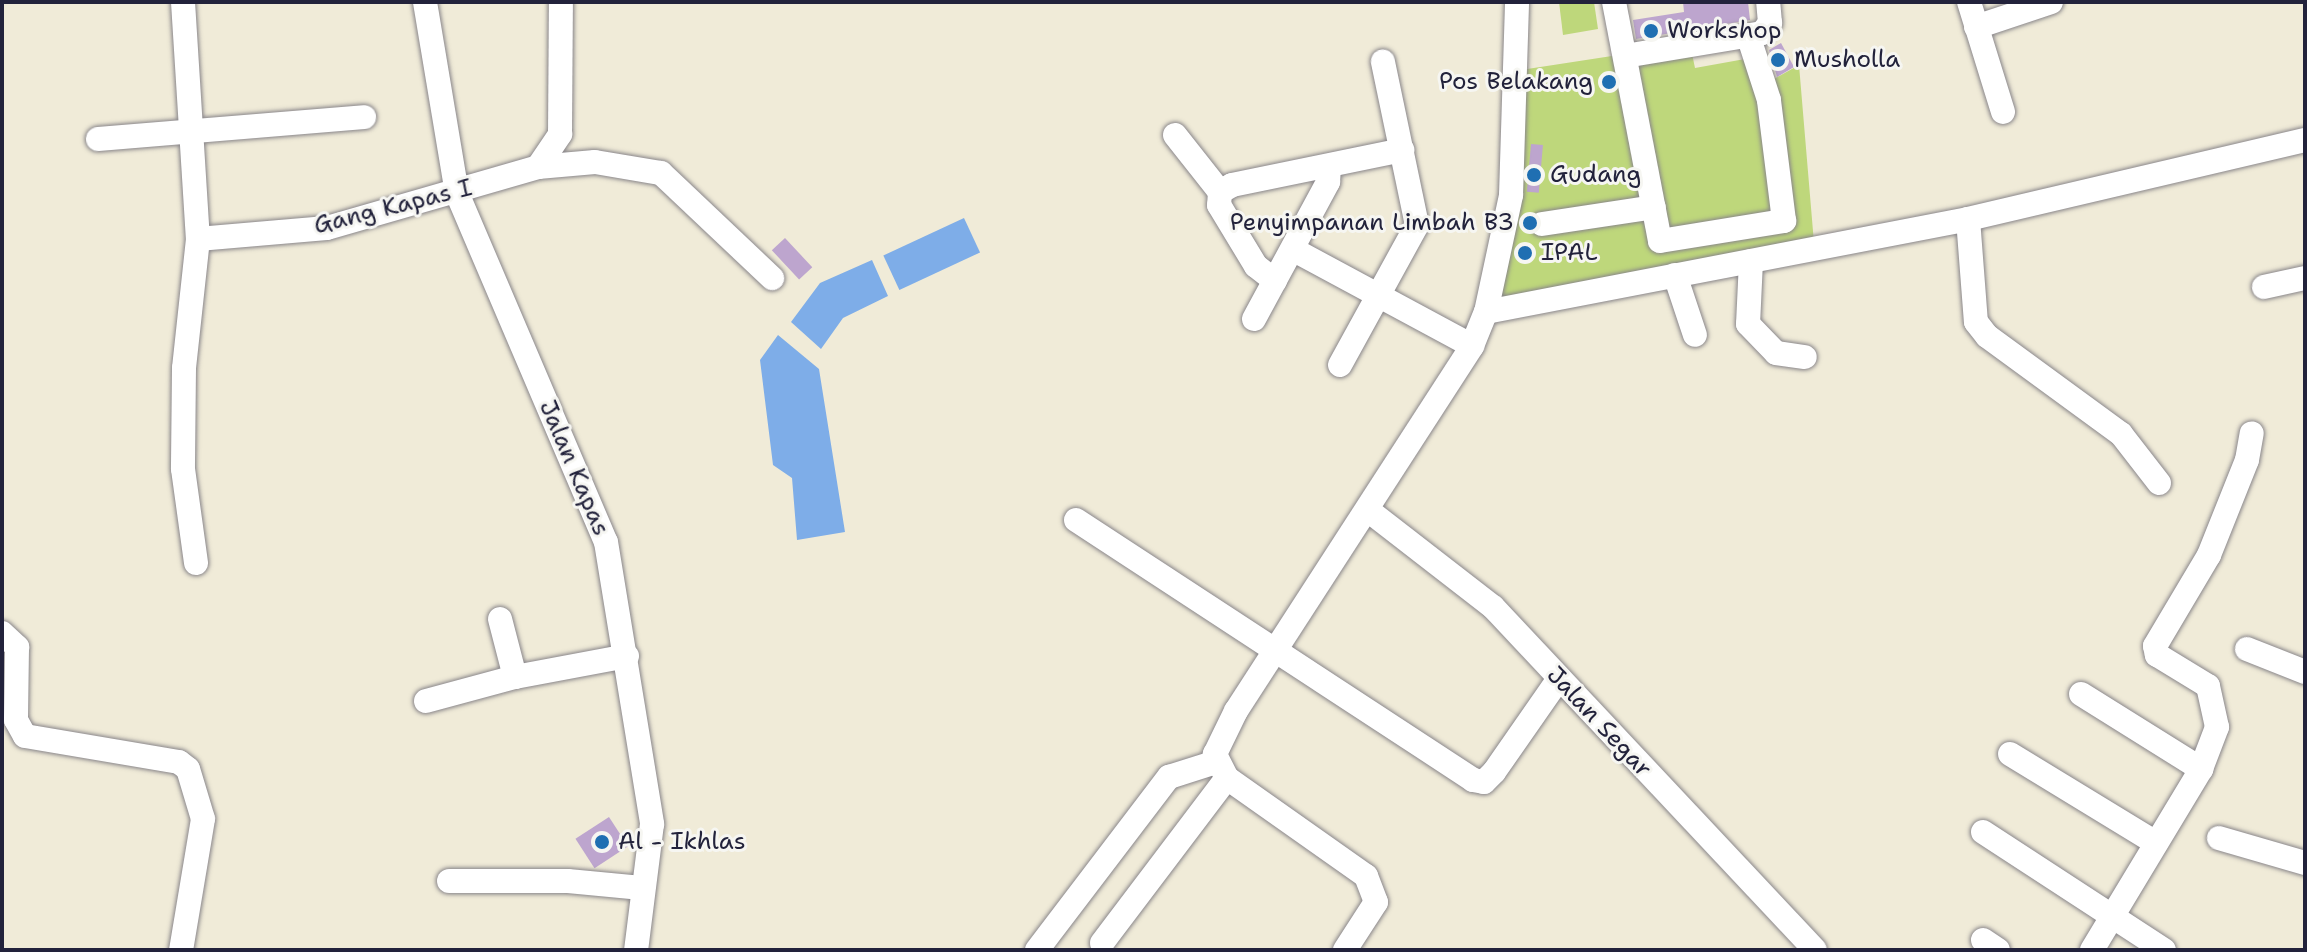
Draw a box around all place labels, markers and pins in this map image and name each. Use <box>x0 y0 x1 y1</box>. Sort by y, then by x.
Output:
place label: Workshop <box>1667 17 1781 45</box>
marker: Workshop <box>1642 22 1660 40</box>
place label: Musholla <box>1794 46 1900 74</box>
marker: Musholla <box>1769 51 1787 69</box>
place label: Pos Belakang <box>1439 68 1593 96</box>
marker: Pos Belakang <box>1600 73 1618 91</box>
place label: Gudang <box>1550 161 1641 189</box>
marker: Gudang <box>1525 166 1543 184</box>
place label: Penyimpanan Limbah B3 <box>1230 209 1514 237</box>
marker: Penyimpanan Limbah B3 <box>1521 214 1539 232</box>
place label: IPAL <box>1541 239 1598 267</box>
marker: IPAL <box>1516 244 1534 262</box>
place label: Al - Ikhlas <box>618 828 746 856</box>
marker: Al - Ikhlas <box>593 833 611 851</box>

